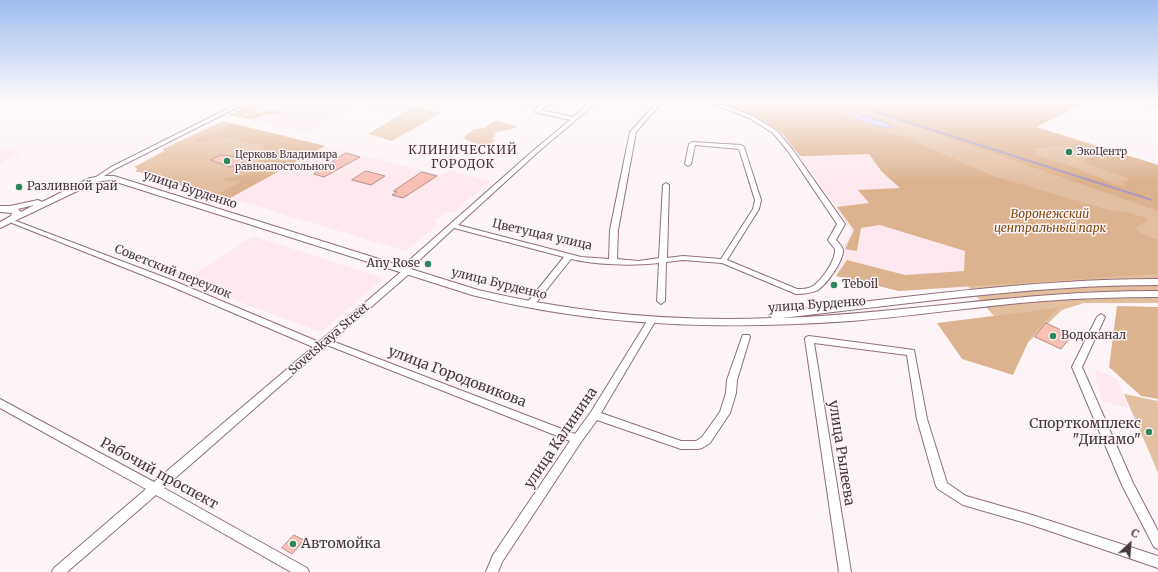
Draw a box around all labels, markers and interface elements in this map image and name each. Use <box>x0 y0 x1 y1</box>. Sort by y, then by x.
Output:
district label: КЛИНИЧЕСКИЙ ГОРОДОК <box>408 144 518 172</box>
place label: ЭкоЦентр <box>1077 146 1127 158</box>
marker: ЭкоЦентр <box>1064 147 1074 157</box>
place label: Церковь Владимира равноапостольного <box>235 149 337 172</box>
marker: Церковь Владимира равноапостольного <box>222 156 232 166</box>
street label: улица Бурденко <box>141 168 239 212</box>
place label: Разливной рай <box>27 180 118 194</box>
marker: Разливной рай <box>14 182 24 192</box>
park label: Воронежский центральный парк <box>994 208 1106 236</box>
street label: Цветущая улица <box>491 216 593 254</box>
street label: Советский переулок <box>112 242 234 302</box>
place label: Any Rose <box>367 257 420 271</box>
marker: Any Rose <box>423 259 433 269</box>
street label: улица Бурденко <box>450 265 548 303</box>
place label: Teboil <box>842 278 878 292</box>
marker: Teboil <box>829 280 839 290</box>
street label: улица Бурденко <box>768 294 866 316</box>
street label: Sovetskaya Street <box>286 300 372 378</box>
place label: Водоканал <box>1061 329 1126 343</box>
marker: Водоканал <box>1048 331 1058 341</box>
street label: улица Городовикова <box>386 343 528 411</box>
street label: улица Калинина <box>521 384 601 492</box>
street label: улица Рылеева <box>824 399 858 507</box>
place label: Спорткомплекс "Динамо" <box>1029 416 1141 448</box>
marker: Спорткомплекс "Динамо" <box>1144 427 1154 437</box>
street label: Рабочий проспект <box>97 435 221 513</box>
north arrow <box>1110 524 1150 564</box>
text: С <box>1129 525 1142 541</box>
place label: Автомойка <box>301 536 381 552</box>
marker: Автомойка <box>288 539 298 549</box>

